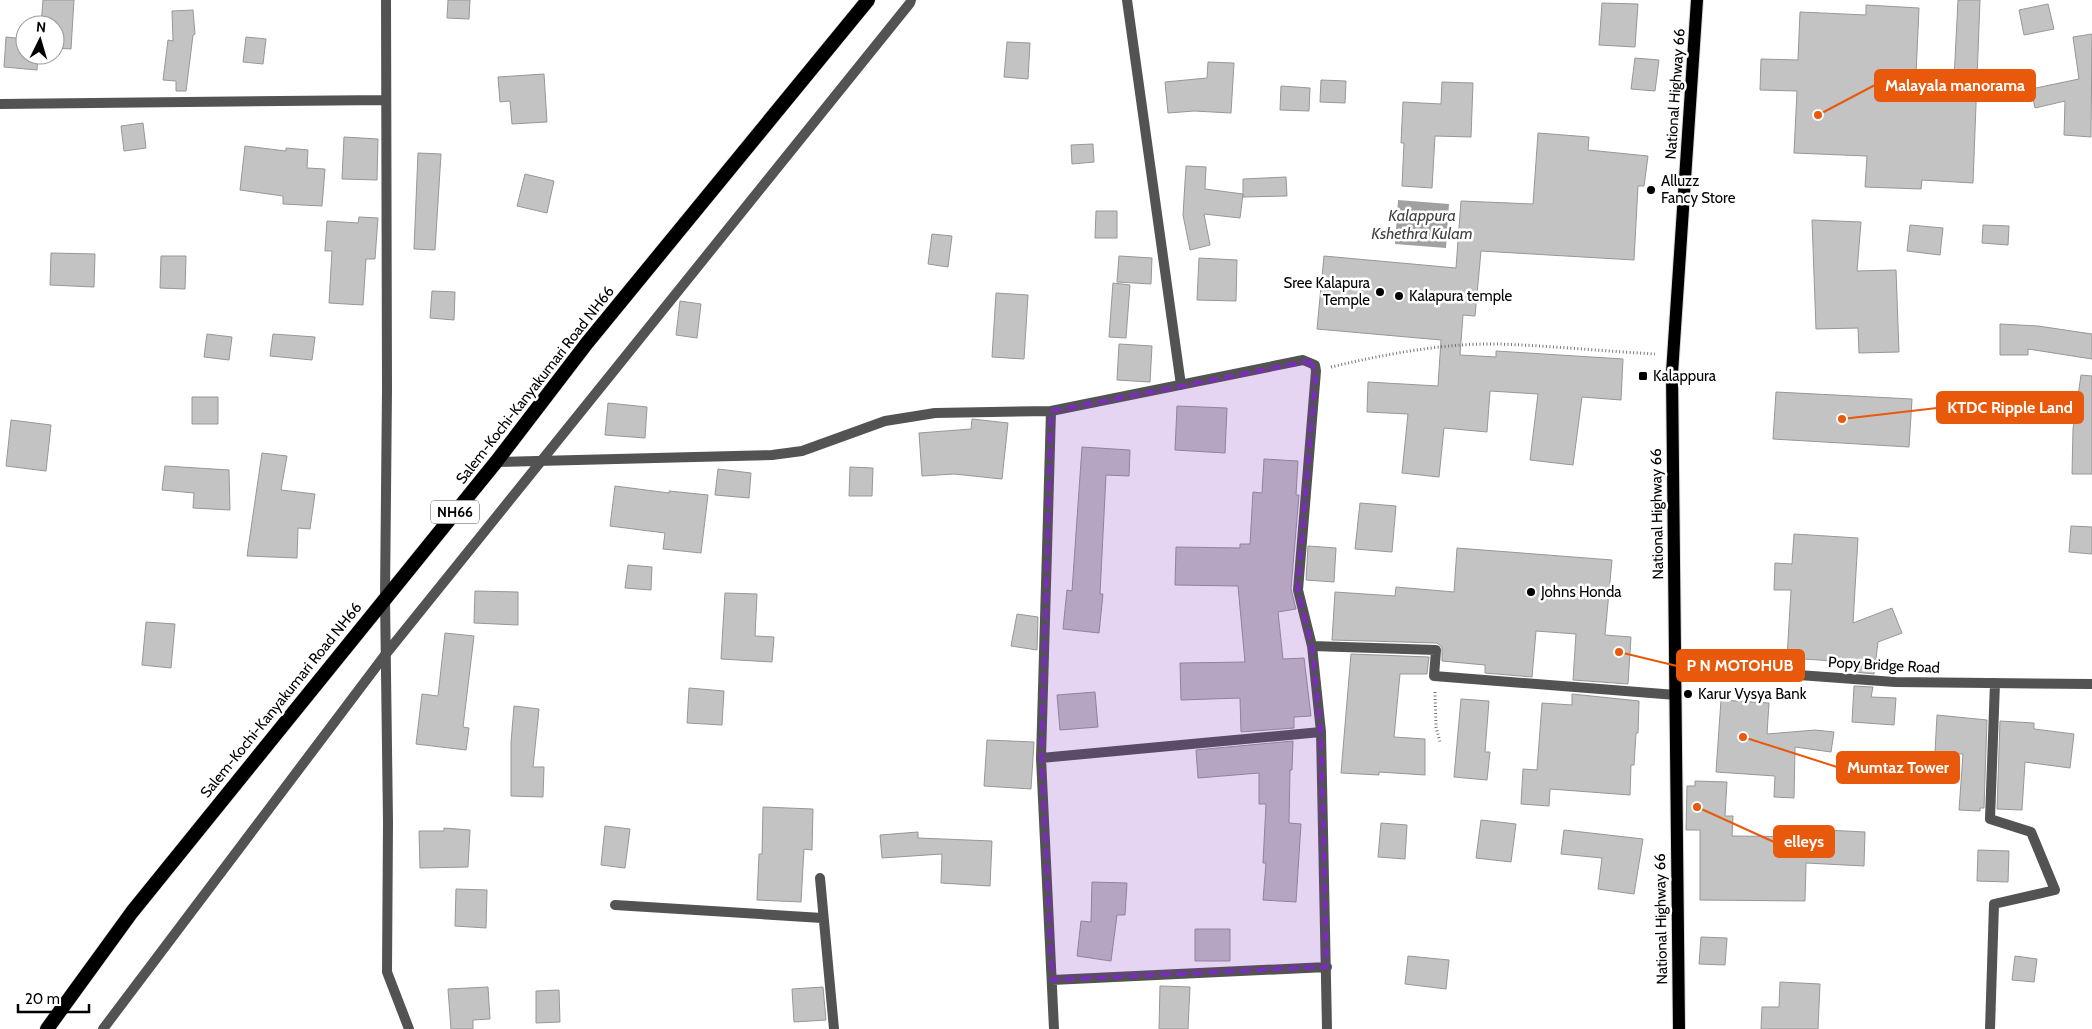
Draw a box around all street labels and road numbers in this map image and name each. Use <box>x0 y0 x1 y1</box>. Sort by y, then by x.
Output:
street label: National Highway 66 <box>1661 28 1689 160</box>
street label: Salem-Kochi-Kanyakumari Road NH66 <box>452 282 618 488</box>
street label: National Highway 66 <box>1647 448 1667 580</box>
road number: NH66 <box>431 501 479 524</box>
street label: Salem-Kochi-Kanyakumari Road NH66 <box>197 599 365 801</box>
street label: Popy Bridge Road <box>1828 653 1940 677</box>
street label: National Highway 66 <box>1651 853 1671 985</box>

